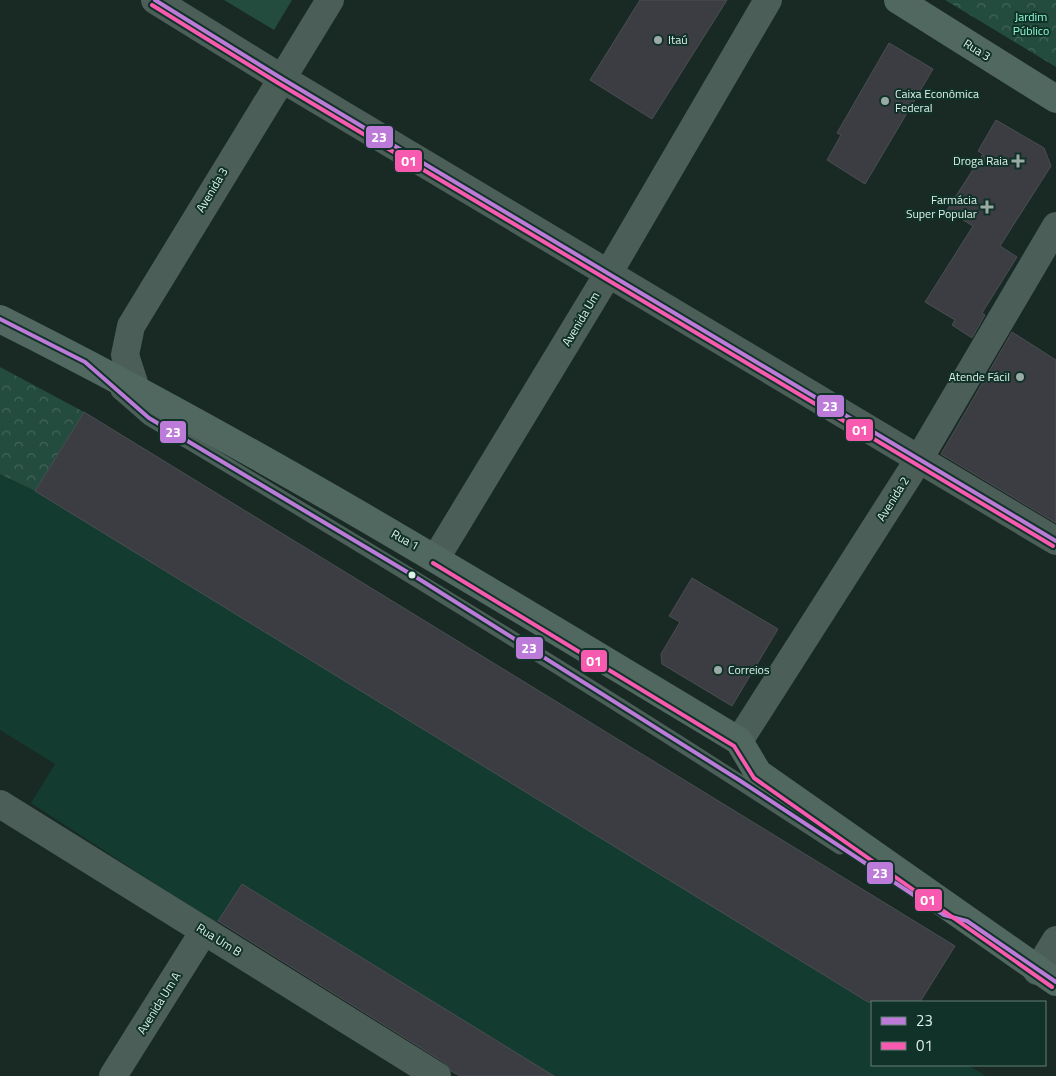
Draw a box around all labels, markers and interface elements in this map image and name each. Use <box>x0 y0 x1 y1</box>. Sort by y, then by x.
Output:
park label: Jardim Público <box>1013 7 1049 40</box>
place label: Itaú <box>668 30 688 49</box>
marker: Itaú <box>652 34 664 46</box>
street label: Rua 3 <box>960 34 995 65</box>
place label: Caixa Econômica Federal <box>895 84 979 117</box>
marker: Caixa Econômica Federal <box>879 95 891 107</box>
line badge: 23 <box>365 125 394 149</box>
text: 23 <box>371 126 387 147</box>
line badge: 01 <box>394 149 423 173</box>
text: 01 <box>401 150 417 171</box>
place label: Droga Raia <box>953 151 1008 170</box>
marker: Droga Raia <box>1012 155 1024 167</box>
street label: Avenida 3 <box>191 164 232 216</box>
place label: Farmácia Super Popular <box>906 190 977 223</box>
marker: Farmácia Super Popular <box>981 201 993 213</box>
street label: Avenida Um <box>557 288 604 350</box>
place label: Atende Fácil <box>949 367 1010 386</box>
marker: Atende Fácil <box>1014 371 1026 383</box>
line badge: 23 <box>816 394 845 418</box>
text: 23 <box>822 395 838 416</box>
line badge: 01 <box>845 418 874 442</box>
text: 01 <box>852 419 868 440</box>
line badge: 23 <box>159 420 187 444</box>
text: 23 <box>165 421 181 442</box>
street label: Avenida 2 <box>871 473 914 525</box>
street label: Rua 1 <box>388 524 423 555</box>
unlabelled marker <box>407 570 417 580</box>
line badge: 23 <box>515 636 544 660</box>
text: 23 <box>521 637 537 658</box>
line badge: 01 <box>580 649 608 673</box>
text: 01 <box>586 650 602 671</box>
place label: Correios <box>728 660 770 679</box>
marker: Correios <box>712 664 724 676</box>
line badge: 23 <box>866 861 894 885</box>
text: 23 <box>872 862 888 883</box>
line badge: 01 <box>914 888 943 912</box>
text: 01 <box>920 889 936 910</box>
street label: Rua Um B <box>193 918 246 961</box>
street label: Avenida Um A <box>132 968 185 1038</box>
legend <box>871 1001 1046 1066</box>
text: 23 <box>916 1009 933 1032</box>
text: 01 <box>916 1034 933 1057</box>

